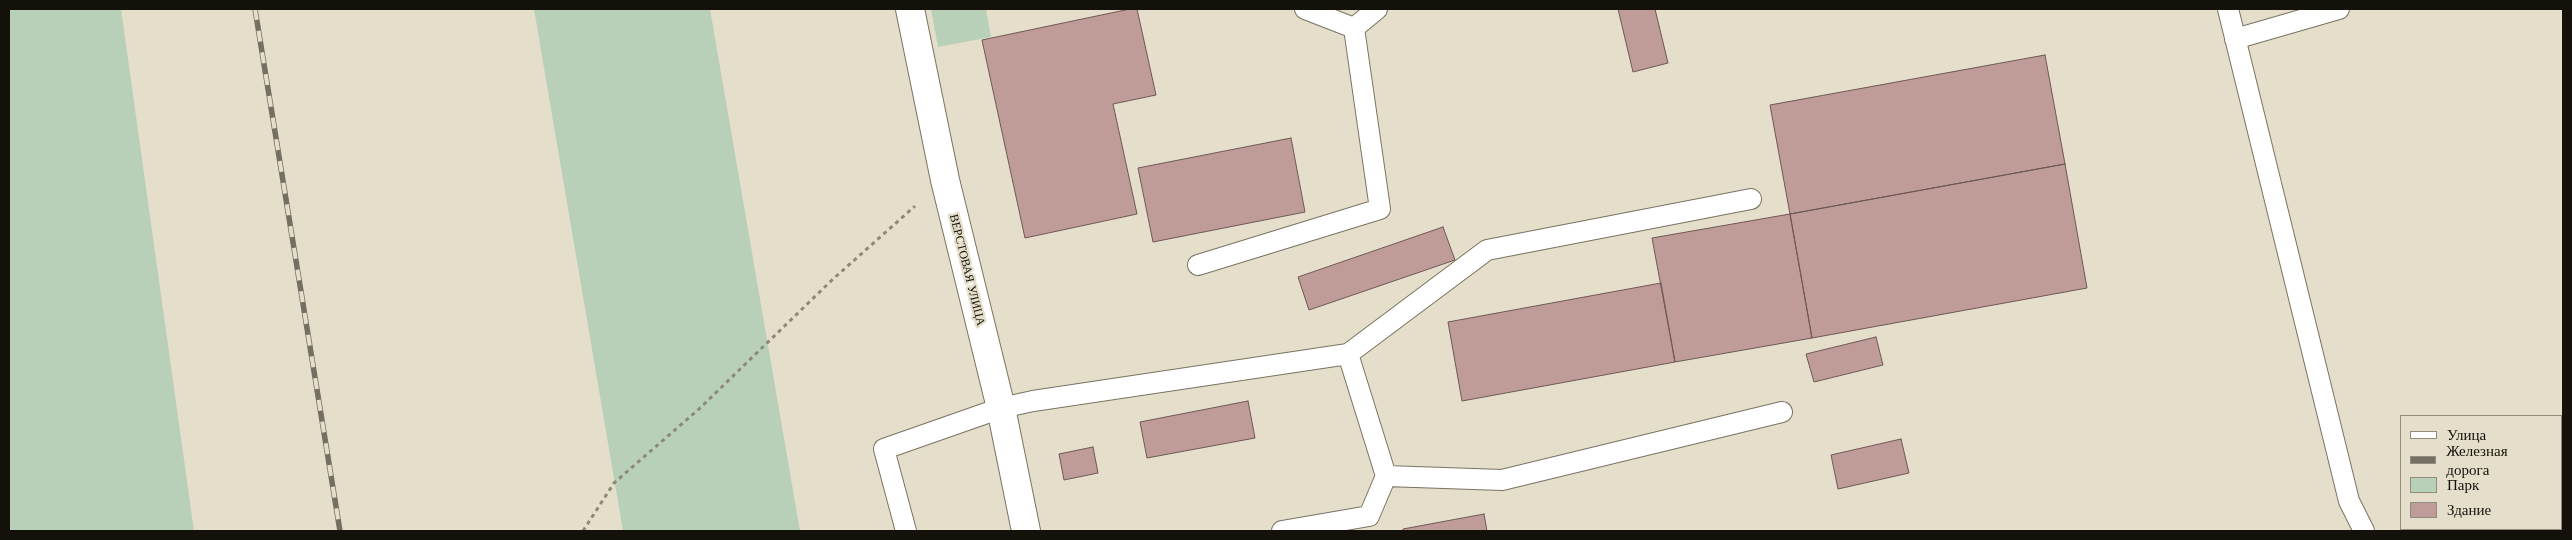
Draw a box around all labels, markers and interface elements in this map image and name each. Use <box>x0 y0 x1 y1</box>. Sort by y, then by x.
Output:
street label: ВЕРСТОВАЯ УЛИЦА <box>946 213 988 327</box>
legend <box>2400 415 2562 530</box>
text: Улица <box>2447 425 2486 444</box>
text: Железная дорога <box>2446 441 2508 479</box>
text: Парк <box>2447 475 2479 494</box>
text: Здание <box>2447 500 2491 519</box>

